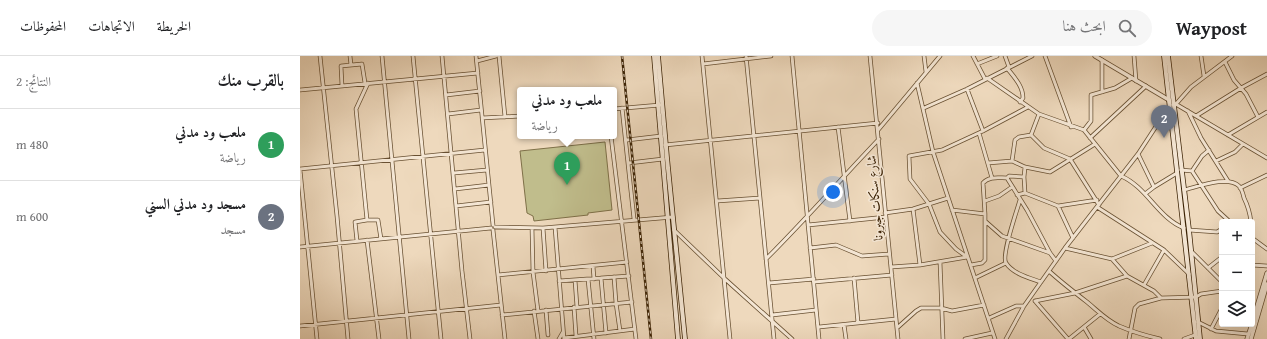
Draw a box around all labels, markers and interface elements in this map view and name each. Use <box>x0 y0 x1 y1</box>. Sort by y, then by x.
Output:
search box <box>872 10 1152 46</box>
text: Waypost <box>1176 14 1247 42</box>
text: ابحث هنا <box>1063 15 1106 36</box>
text: المحفوظات <box>20 16 66 36</box>
text: الاتجاهات <box>88 16 135 36</box>
text: الخريطة <box>157 16 191 36</box>
icon: search <box>1116 17 1138 39</box>
text: بالقرب منك <box>217 67 284 92</box>
text: النتائج: 2 <box>16 72 51 91</box>
popup <box>517 87 617 139</box>
text: ملعب ود مدني <box>532 89 602 110</box>
pin: 2 <box>1151 105 1177 138</box>
text: رياضة <box>532 116 558 135</box>
text: ملعب ود مدني <box>175 121 246 142</box>
text: 480 m <box>16 135 48 154</box>
text: 1 <box>268 135 274 154</box>
text: رياضة <box>220 148 246 167</box>
pin: 1 <box>554 152 580 185</box>
street label: شارع سنكات جبرونا <box>861 154 890 242</box>
your location <box>823 182 843 202</box>
text: مسجد ود مدني السني <box>145 193 246 214</box>
text: 600 m <box>16 207 48 226</box>
text: 2 <box>268 207 274 226</box>
map controls <box>1219 219 1255 327</box>
button: + <box>1219 219 1255 255</box>
text: مسجد <box>220 220 246 239</box>
button: − <box>1219 255 1255 291</box>
button: layers <box>1219 291 1255 327</box>

